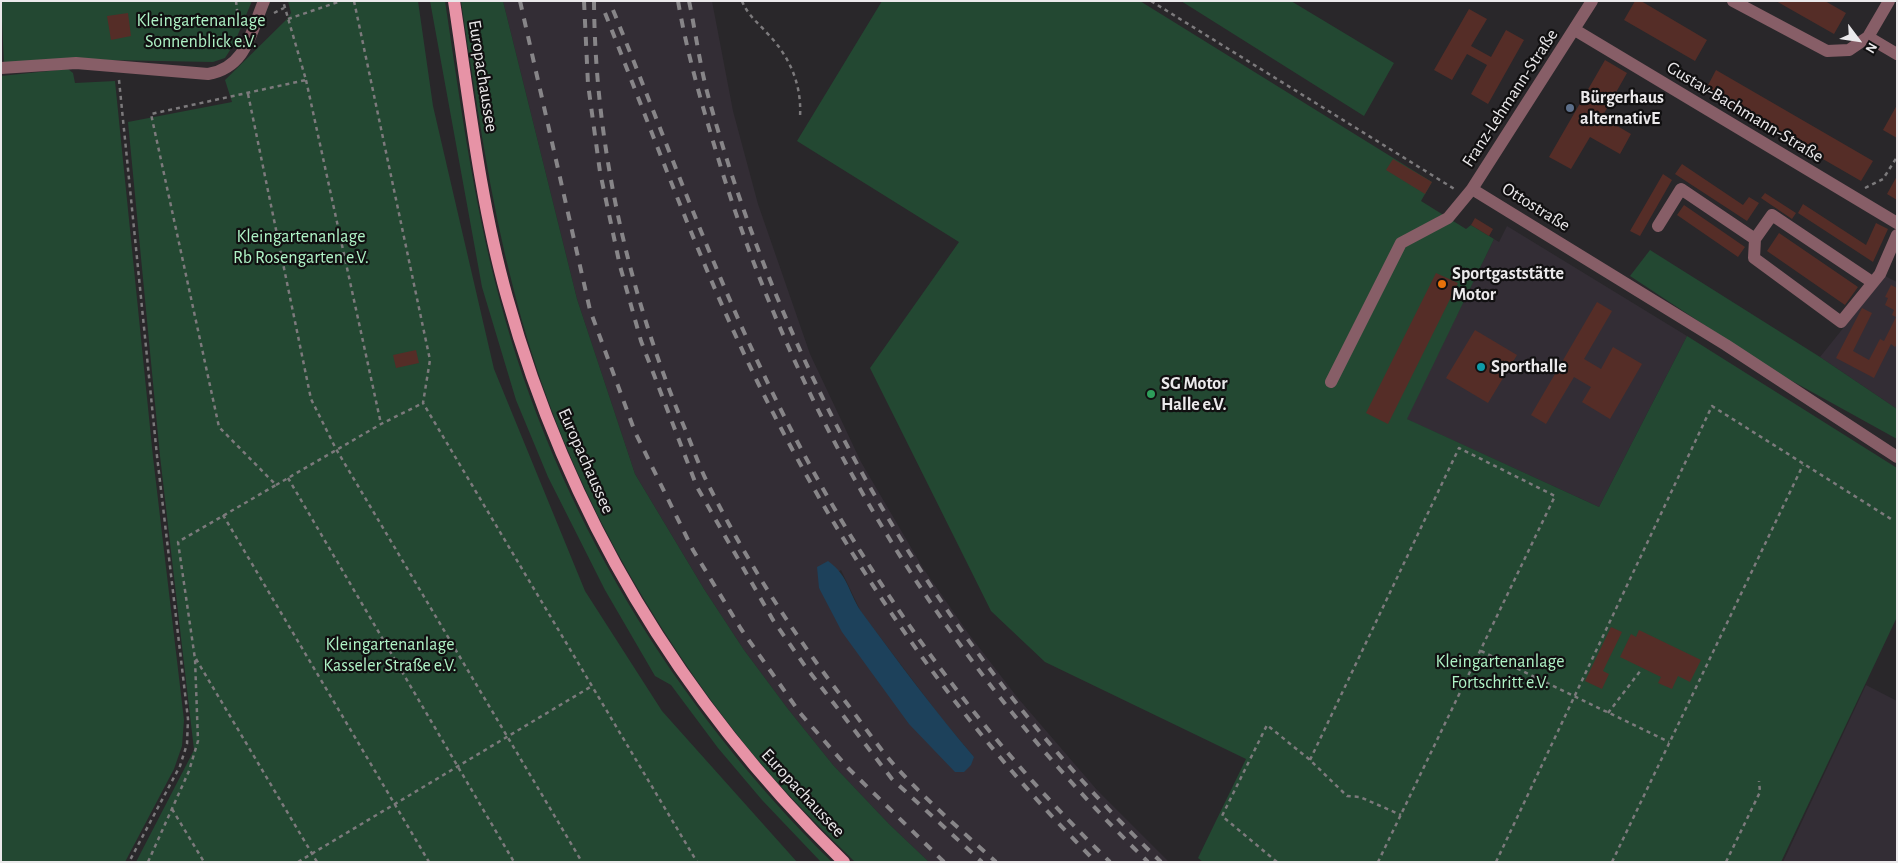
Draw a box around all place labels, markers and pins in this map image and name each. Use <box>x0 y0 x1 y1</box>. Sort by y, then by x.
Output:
place label: Bürgerhaus alternativE <box>1580 87 1664 130</box>
marker: Bürgerhaus alternativE <box>1564 102 1576 114</box>
place label: Sportgaststätte Motor <box>1452 263 1564 306</box>
marker: Sportgaststätte Motor <box>1436 278 1448 290</box>
place label: Sporthalle <box>1491 356 1567 378</box>
marker: Sporthalle <box>1475 361 1487 373</box>
place label: SG Motor Halle e.V. <box>1161 373 1227 416</box>
marker: SG Motor Halle e.V. <box>1145 388 1157 400</box>

